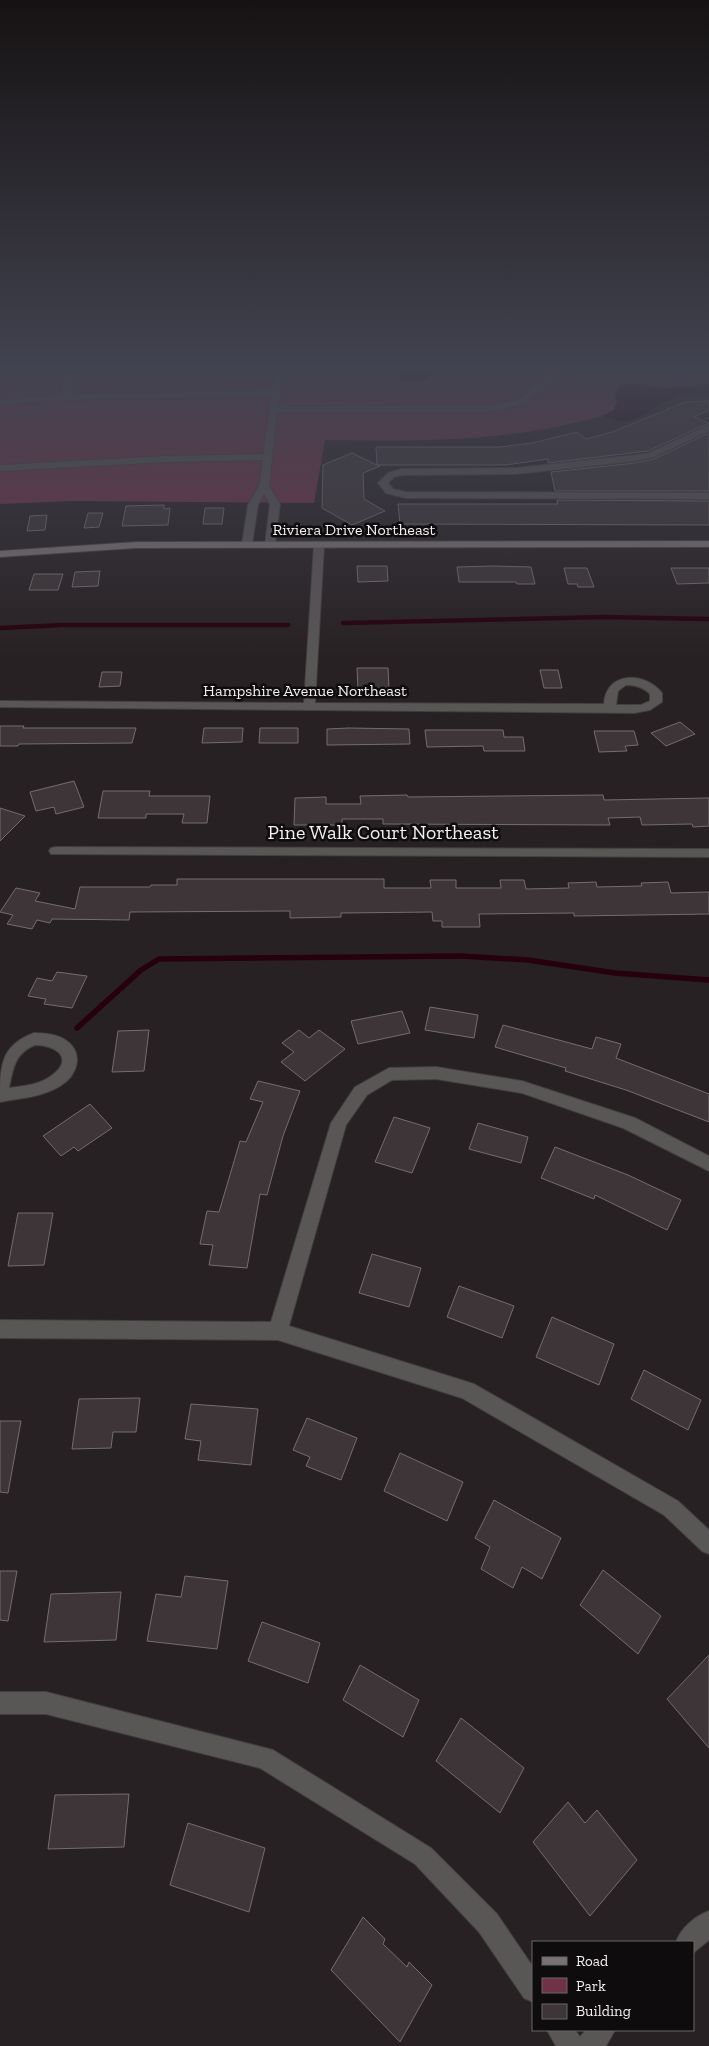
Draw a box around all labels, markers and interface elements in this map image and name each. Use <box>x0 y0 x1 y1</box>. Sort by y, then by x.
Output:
street label: Riviera Drive Northeast <box>272 520 436 539</box>
street label: Hampshire Avenue Northeast <box>203 681 407 700</box>
street label: Pine Walk Court Northeast <box>267 820 499 844</box>
legend <box>532 1941 694 2031</box>
text: Road <box>576 1952 609 1970</box>
text: Park <box>576 1977 606 1995</box>
text: Building <box>576 2002 631 2020</box>

